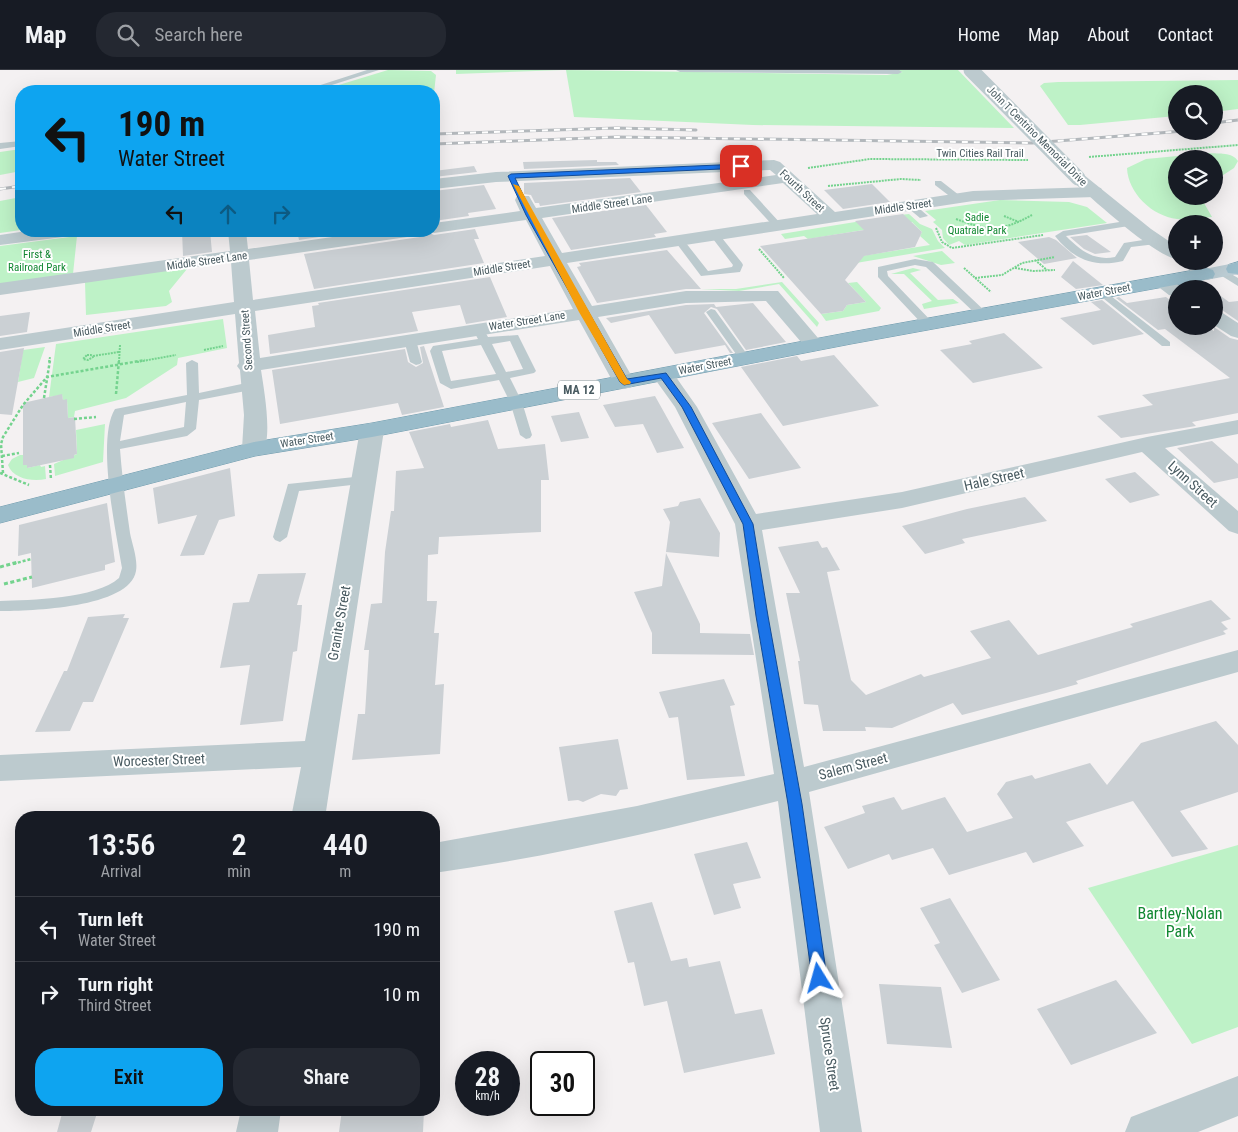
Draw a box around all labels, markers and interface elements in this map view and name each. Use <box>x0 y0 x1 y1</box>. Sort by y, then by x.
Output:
search box <box>96 12 446 57</box>
text: Map <box>25 21 66 49</box>
icon: search <box>114 21 142 49</box>
text: Search here <box>154 23 243 46</box>
text: Home <box>958 24 1000 45</box>
text: Map <box>1028 24 1059 45</box>
text: About <box>1087 24 1129 45</box>
text: Contact <box>1157 24 1213 45</box>
street label: John T Centrino Memorial Drive <box>984 83 1090 189</box>
map controls <box>1168 85 1223 335</box>
button: search <box>1168 85 1223 140</box>
text: 190 m <box>118 104 205 145</box>
icon: left <box>35 105 100 170</box>
pin <box>720 145 762 187</box>
text: Water Street <box>118 146 225 171</box>
street label: Twin Cities Rail Trail <box>936 147 1024 160</box>
button: layers <box>1168 150 1223 205</box>
icon: arrive <box>727 152 755 180</box>
street label: Fourth Street <box>777 167 827 215</box>
street label: Middle Street Lane <box>571 192 653 216</box>
street label: Middle Street <box>874 197 932 217</box>
icon: left <box>161 200 189 228</box>
icon: ahead <box>214 200 242 228</box>
icon: right <box>267 200 295 228</box>
park label: Sadie Quatrale Park <box>948 211 1006 237</box>
button: + <box>1168 215 1223 270</box>
park label: First & Railroad Park <box>8 248 66 274</box>
street label: Middle Street Lane <box>166 249 248 273</box>
street label: Middle Street <box>472 257 532 279</box>
button: − <box>1168 280 1223 335</box>
street label: Water Street <box>1076 281 1132 303</box>
street label: Second Street <box>238 309 256 371</box>
street label: Water Street Lane <box>488 309 566 333</box>
street label: Middle Street <box>72 318 132 340</box>
street label: Water Street <box>677 355 733 377</box>
road number: MA 12 <box>558 380 600 400</box>
street label: Water Street <box>280 429 334 451</box>
street label: Lynn Street <box>1165 458 1221 510</box>
street label: Hale Street <box>962 464 1026 494</box>
street label: Granite Street <box>325 584 353 662</box>
street label: Salem Street <box>817 749 889 783</box>
street label: Worcester Street <box>113 750 205 770</box>
text: 13:56 <box>87 827 155 862</box>
text: 2 <box>231 827 247 862</box>
text: 440 <box>323 827 368 862</box>
text: Arrival <box>101 862 141 881</box>
text: min <box>227 862 251 881</box>
text: m <box>339 862 351 881</box>
park label: Bartley-Nolan Park <box>1137 904 1223 941</box>
text: Turn left <box>78 908 143 931</box>
icon: left <box>35 915 63 943</box>
text: 190 m <box>373 918 420 941</box>
text: Water Street <box>78 931 156 950</box>
position arrow <box>792 951 844 1003</box>
text: Turn right <box>78 973 153 996</box>
icon: right <box>35 980 63 1008</box>
text: 10 m <box>383 983 420 1006</box>
text: Third Street <box>78 996 152 1015</box>
street label: Spruce Street <box>817 1016 843 1092</box>
button: Exit <box>35 1048 223 1106</box>
button: Share <box>233 1048 420 1106</box>
speed limit sign: 30 <box>530 1051 595 1116</box>
text: 28 <box>475 1063 500 1092</box>
text: km/h <box>475 1089 500 1103</box>

